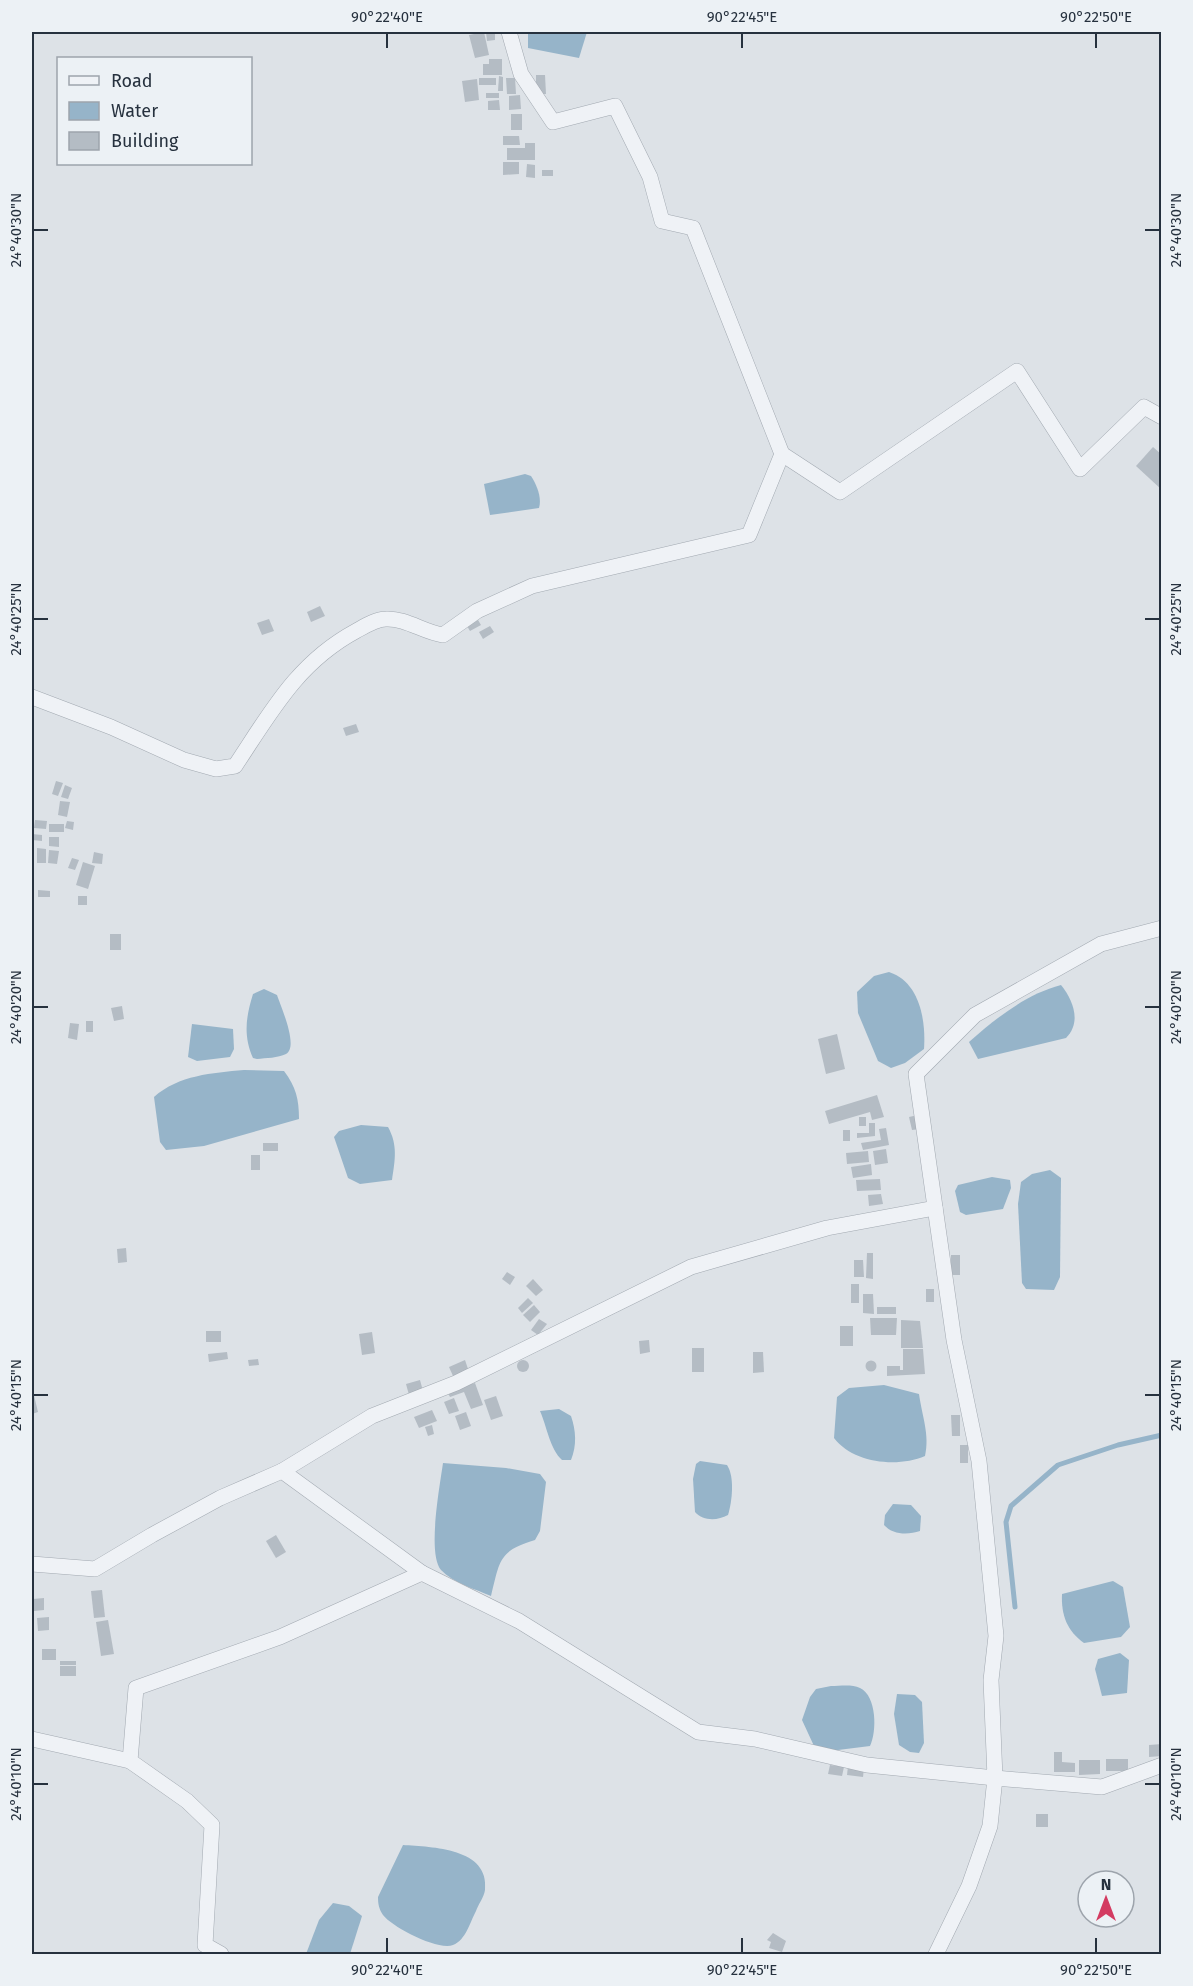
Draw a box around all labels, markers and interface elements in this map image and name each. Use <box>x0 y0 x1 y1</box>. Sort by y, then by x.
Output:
text: 90°22'40"E <box>351 8 423 26</box>
text: 90°22'45"E <box>707 8 777 26</box>
text: 90°22'50"E <box>1060 8 1132 26</box>
legend <box>57 57 252 165</box>
text: Road <box>111 70 153 92</box>
text: Water <box>111 100 158 122</box>
text: Building <box>111 130 179 152</box>
text: 24°40'30"N <box>7 193 25 267</box>
text: 24°40'30"N <box>1167 193 1185 267</box>
text: 24°40'25"N <box>7 582 25 656</box>
text: 24°40'25"N <box>1167 582 1185 656</box>
text: 24°40'20"N <box>7 970 25 1044</box>
text: 24°40'20"N <box>1167 970 1185 1044</box>
text: 24°40'15"N <box>7 1359 25 1431</box>
text: 24°40'15"N <box>1167 1359 1185 1431</box>
text: 24°40'10"N <box>7 1747 25 1821</box>
text: 24°40'10"N <box>1167 1747 1185 1821</box>
north arrow <box>1076 1869 1136 1929</box>
text: N <box>1101 1875 1111 1894</box>
text: 90°22'40"E <box>351 1961 423 1979</box>
text: 90°22'45"E <box>707 1961 777 1979</box>
text: 90°22'50"E <box>1060 1961 1132 1979</box>

